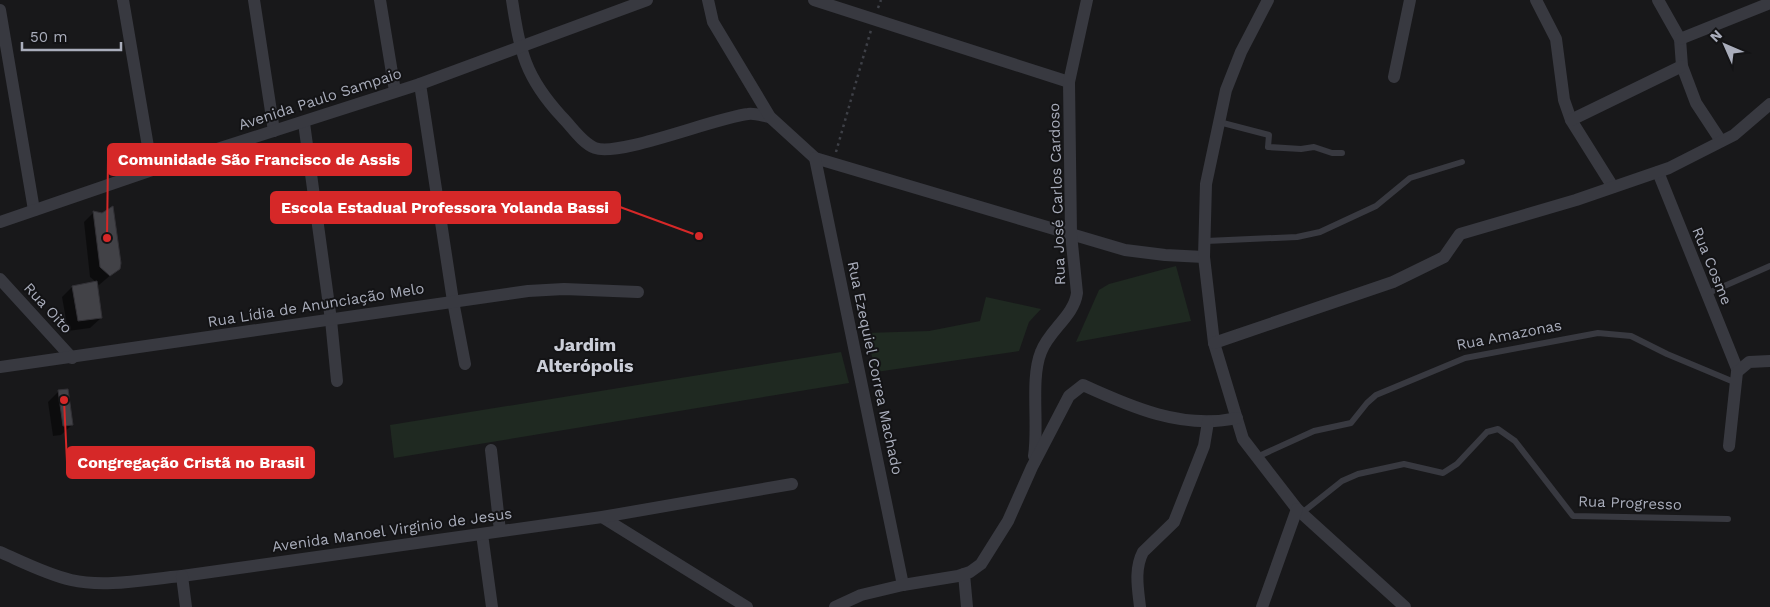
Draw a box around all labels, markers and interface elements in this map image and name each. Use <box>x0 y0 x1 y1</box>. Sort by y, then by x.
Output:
scale bar <box>22 20 121 52</box>
north arrow <box>1700 20 1750 70</box>
text: N <box>1706 26 1725 45</box>
text: 50 m <box>30 28 67 46</box>
street label: Avenida Paulo Sampaio <box>236 64 404 134</box>
street label: Rua José Carlos Cardoso <box>1045 102 1069 286</box>
callout: Comunidade São Francisco de Assis <box>108 144 411 175</box>
text: Comunidade São Francisco de Assis <box>118 150 401 169</box>
callout: Escola Estadual Professora Yolanda Bassi <box>271 192 620 223</box>
text: Escola Estadual Professora Yolanda Bassi <box>281 198 609 217</box>
street label: Rua Cosme <box>1688 224 1736 308</box>
street label: Rua Ezequiel Correa Machado <box>844 260 906 476</box>
street label: Rua Oito <box>20 279 76 337</box>
street label: Rua Lídia de Anunciação Melo <box>206 279 426 331</box>
street label: Rua Amazonas <box>1455 316 1563 354</box>
district label: Jardim Alterópolis <box>536 334 634 376</box>
callout: Congregação Cristã no Brasil <box>67 447 314 478</box>
text: Congregação Cristã no Brasil <box>77 453 305 472</box>
street label: Rua Progresso <box>1578 492 1682 514</box>
street label: Avenida Manoel Virginio de Jesus <box>271 504 513 556</box>

